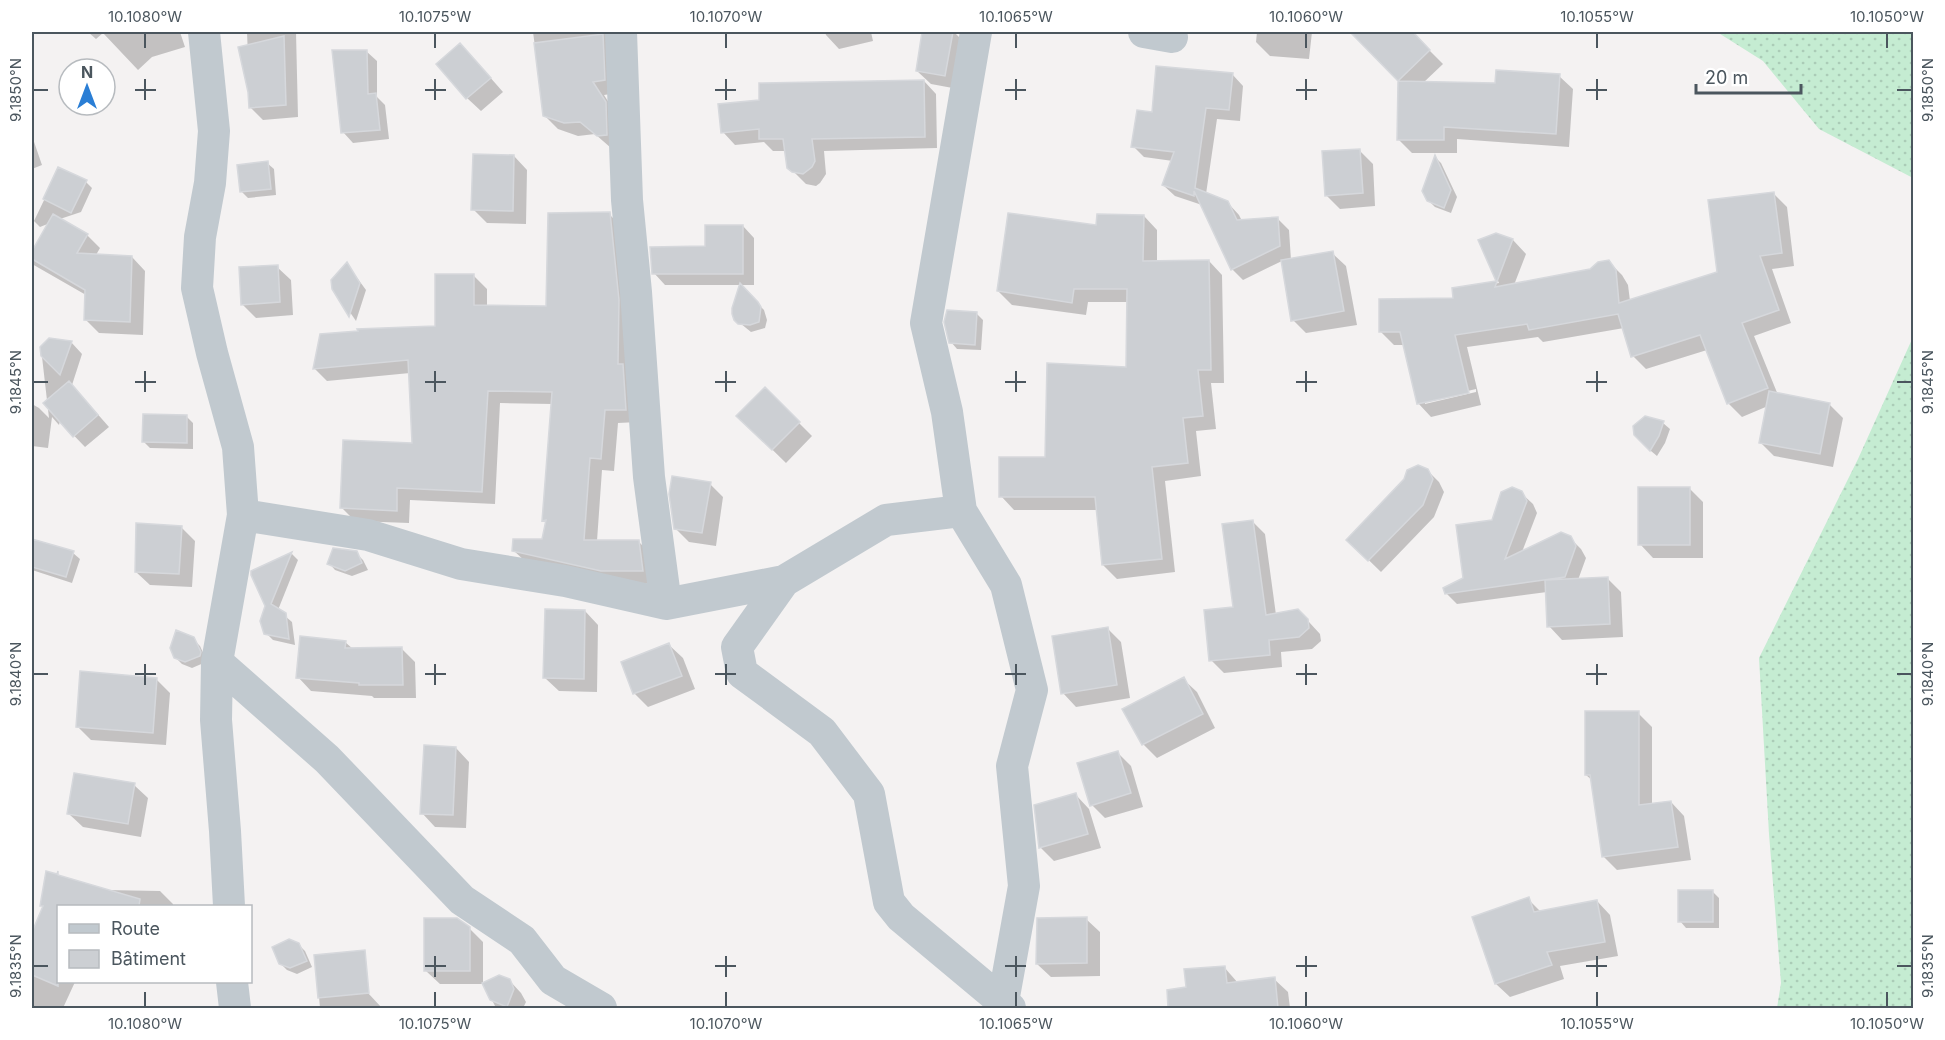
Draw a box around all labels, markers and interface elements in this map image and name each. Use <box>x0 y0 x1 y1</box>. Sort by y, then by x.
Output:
text: 10.1080°W <box>108 7 182 26</box>
text: 10.1075°W <box>399 7 471 26</box>
text: 10.1070°W <box>690 7 763 26</box>
text: 10.1065°W <box>979 7 1053 26</box>
text: 10.1060°W <box>1269 7 1343 26</box>
text: 10.1055°W <box>1560 7 1634 26</box>
text: 10.1050°W <box>1850 7 1924 26</box>
north arrow <box>57 57 117 117</box>
scale bar <box>1696 57 1801 95</box>
text: 9.1850°N <box>6 58 25 122</box>
text: 9.1850°N <box>1918 58 1937 122</box>
text: N <box>81 62 93 82</box>
text: 20 m <box>1705 67 1748 88</box>
text: 9.1845°N <box>6 350 25 414</box>
text: 9.1845°N <box>1918 350 1937 414</box>
text: 9.1840°N <box>6 642 25 706</box>
text: 9.1840°N <box>1918 642 1937 706</box>
legend <box>57 905 252 983</box>
text: Route <box>111 918 160 939</box>
text: 9.1835°N <box>6 934 25 998</box>
text: 9.1835°N <box>1918 934 1937 998</box>
text: Bâtiment <box>111 948 186 969</box>
text: 10.1080°W <box>108 1014 182 1033</box>
text: 10.1075°W <box>399 1014 471 1033</box>
text: 10.1070°W <box>690 1014 763 1033</box>
text: 10.1065°W <box>979 1014 1053 1033</box>
text: 10.1060°W <box>1269 1014 1343 1033</box>
text: 10.1055°W <box>1560 1014 1634 1033</box>
text: 10.1050°W <box>1850 1014 1924 1033</box>

